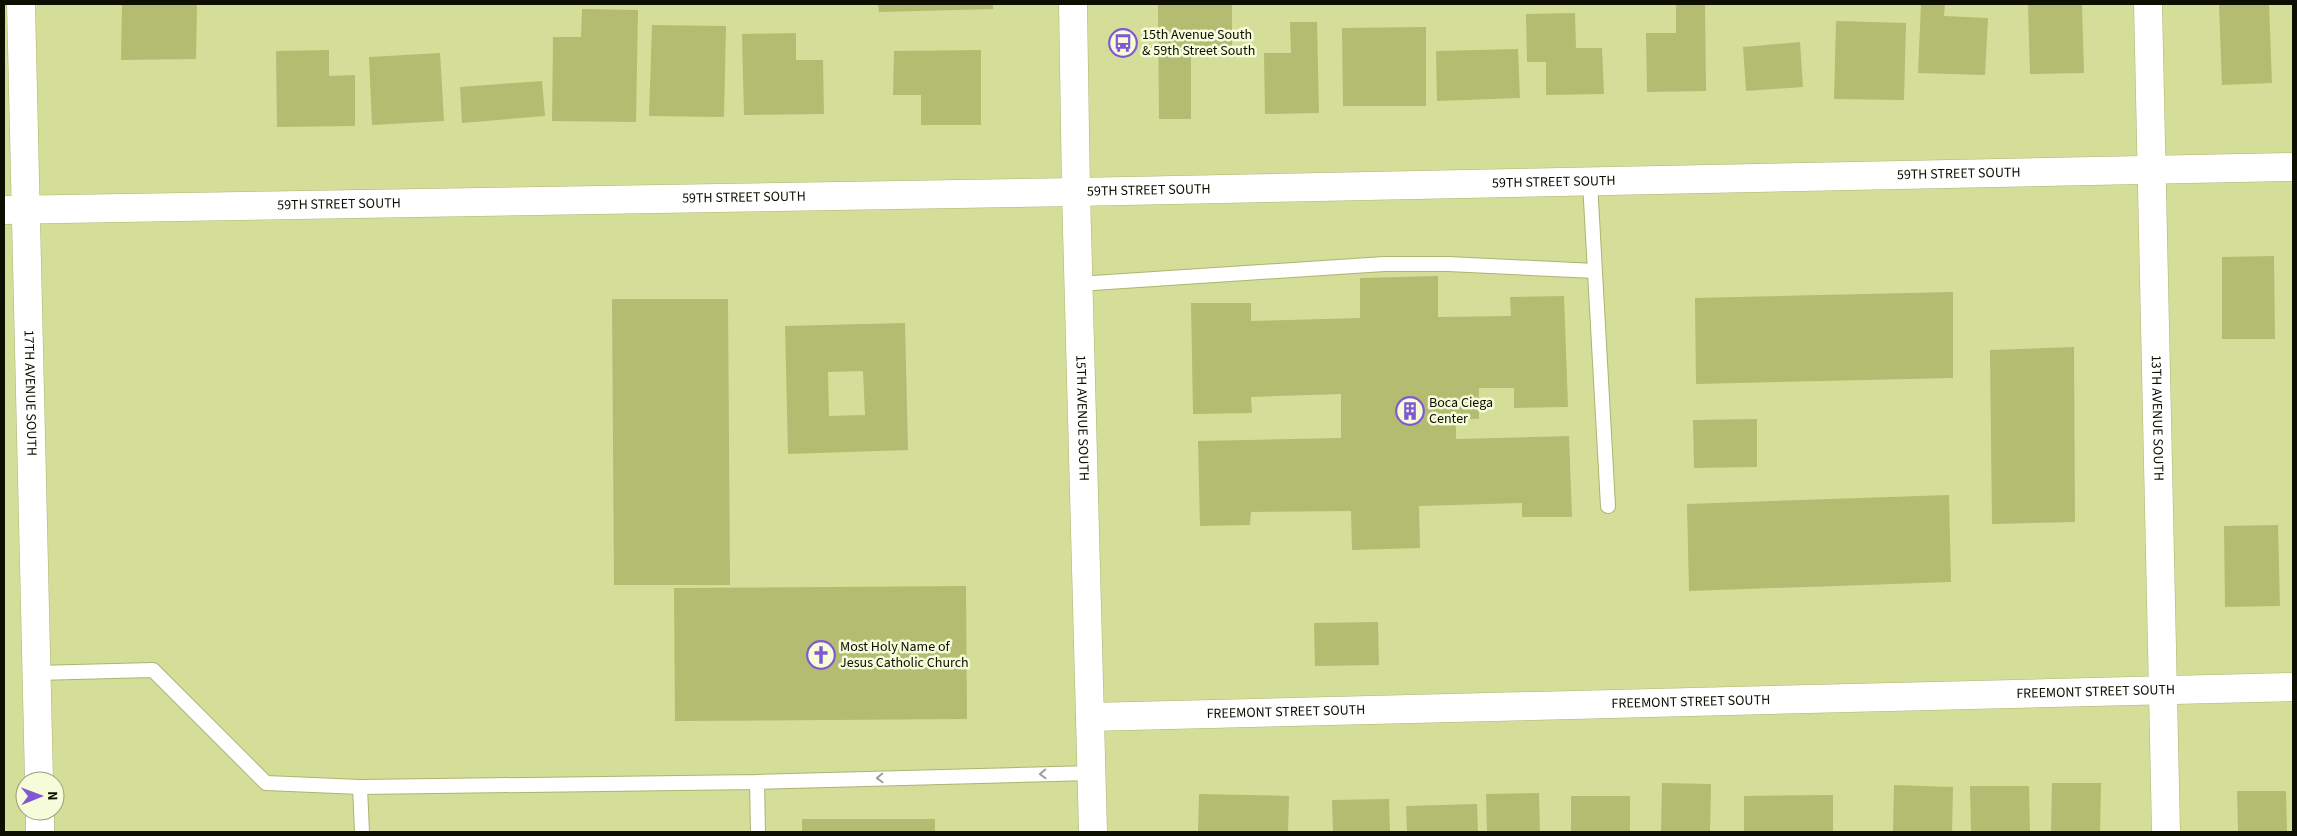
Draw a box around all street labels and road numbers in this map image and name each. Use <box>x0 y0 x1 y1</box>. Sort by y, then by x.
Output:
street label: 59TH STREET SOUTH <box>1897 163 2021 185</box>
street label: 59TH STREET SOUTH <box>1492 171 1616 193</box>
street label: 59TH STREET SOUTH <box>1087 179 1211 202</box>
street label: 59TH STREET SOUTH <box>682 187 806 209</box>
street label: 59TH STREET SOUTH <box>277 193 401 215</box>
street label: 17TH AVENUE SOUTH <box>19 330 41 456</box>
street label: 15TH AVENUE SOUTH <box>1070 355 1094 481</box>
street label: 13TH AVENUE SOUTH <box>2146 355 2168 481</box>
street label: FREEMONT STREET SOUTH <box>2016 680 2175 704</box>
street label: FREEMONT STREET SOUTH <box>1611 690 1770 714</box>
street label: FREEMONT STREET SOUTH <box>1206 700 1366 724</box>

